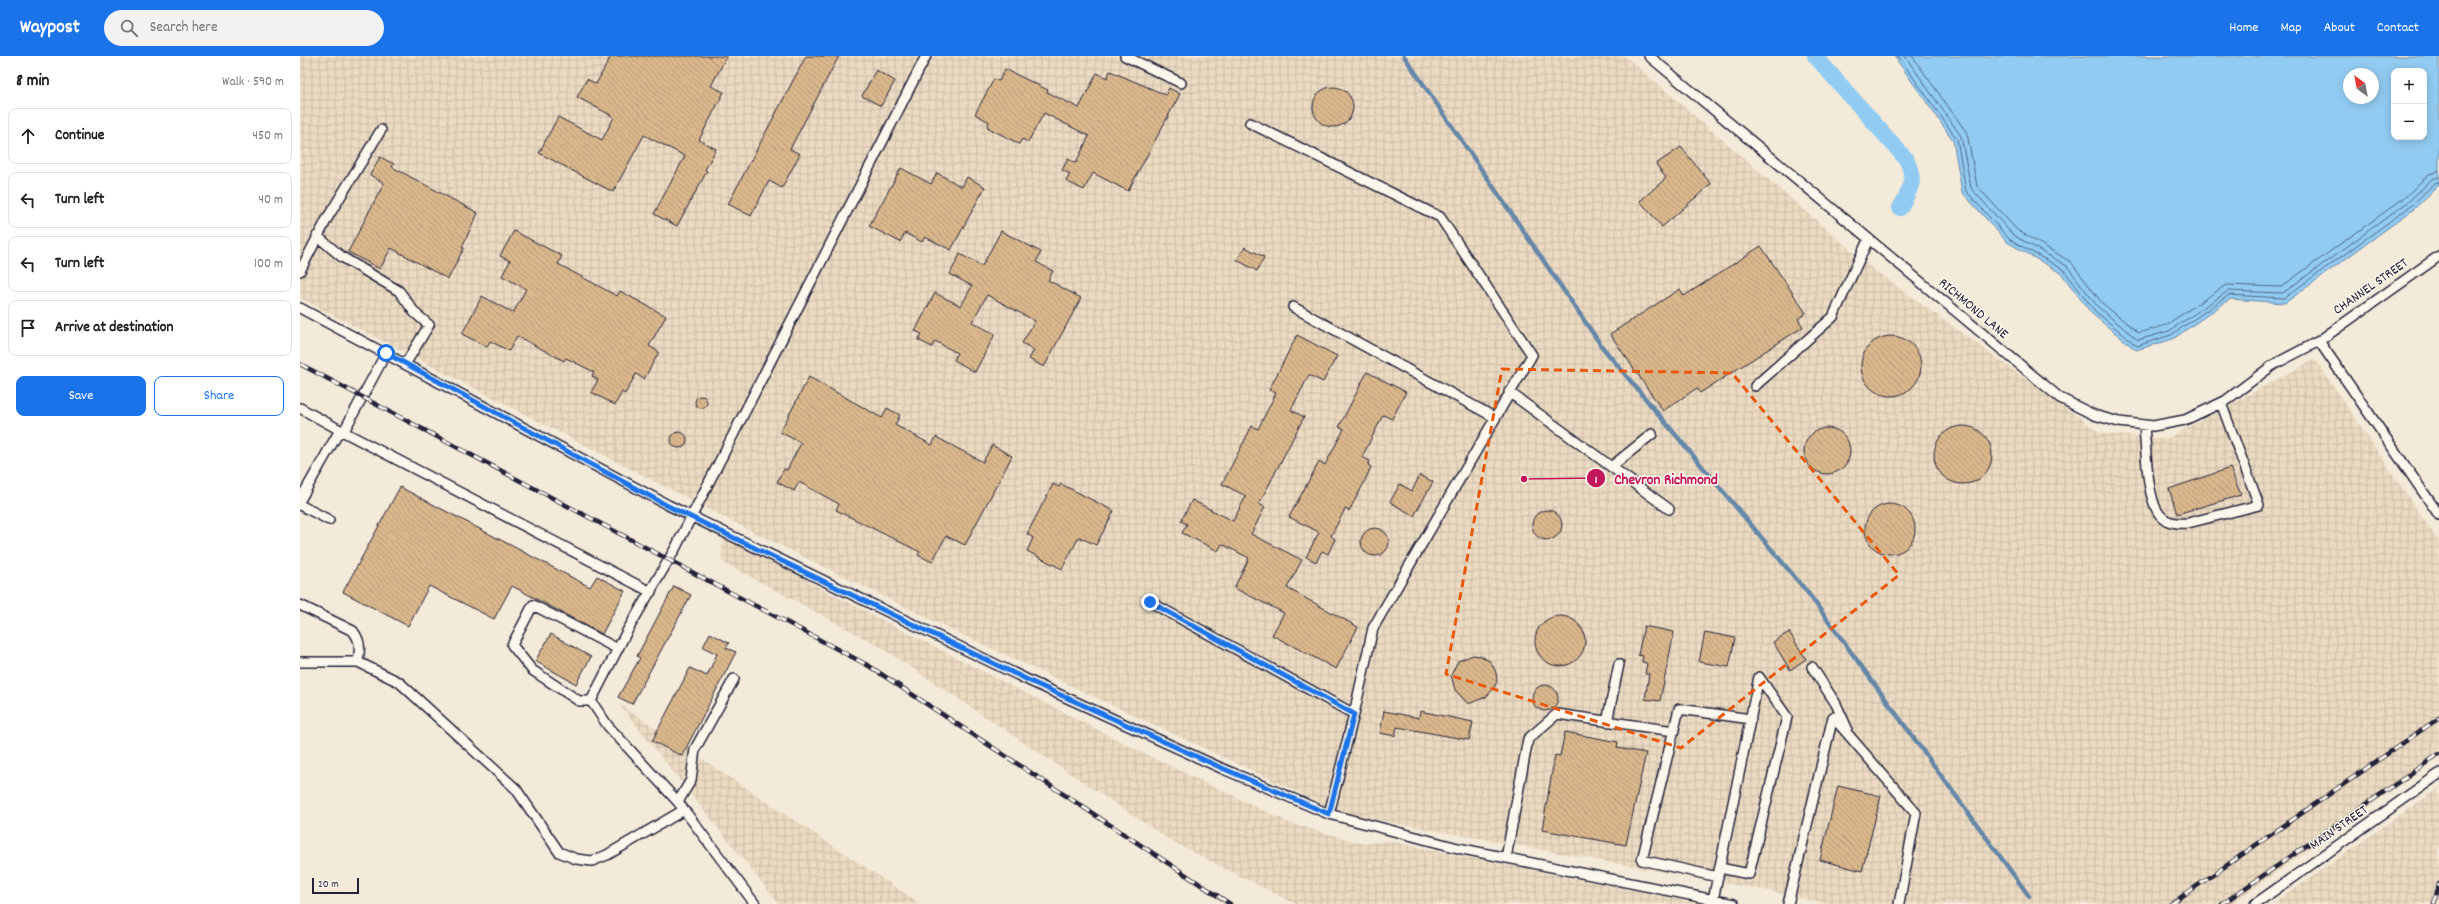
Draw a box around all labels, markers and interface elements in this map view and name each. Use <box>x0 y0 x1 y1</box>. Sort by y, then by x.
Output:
search box <box>104 10 384 46</box>
text: Waypost <box>20 15 80 42</box>
icon: search <box>118 17 140 39</box>
text: Search here <box>150 17 218 39</box>
text: Home <box>2229 18 2258 38</box>
text: Map <box>2280 18 2302 38</box>
text: About <box>2324 18 2355 38</box>
text: Contact <box>2377 18 2419 38</box>
north arrow <box>2343 68 2379 104</box>
map controls <box>2391 68 2427 140</box>
button: + <box>2391 68 2427 104</box>
text: 8 min <box>16 70 49 94</box>
text: Walk · 590 m <box>222 73 284 92</box>
button: − <box>2391 104 2427 140</box>
icon: ahead <box>17 125 39 147</box>
text: Continue <box>55 125 104 147</box>
text: 450 m <box>253 127 283 146</box>
icon: left <box>17 189 39 211</box>
text: Turn left <box>55 189 104 211</box>
text: 40 m <box>259 191 283 210</box>
icon: left <box>17 253 39 275</box>
text: Turn left <box>55 253 104 275</box>
street label: CHANNEL STREET <box>2329 253 2413 320</box>
text: 100 m <box>254 255 283 274</box>
street label: RICHMOND LANE <box>1934 274 2013 345</box>
icon: arrive <box>17 317 39 339</box>
text: Arrive at destination <box>55 317 173 339</box>
route start <box>377 344 395 362</box>
button: Save <box>16 376 146 416</box>
button: Share <box>154 376 284 416</box>
callout: Chevron Richmond <box>1586 465 1725 492</box>
text: Chevron Richmond <box>1614 470 1718 492</box>
text: 1 <box>1595 472 1598 489</box>
route end <box>1141 593 1159 611</box>
street label: MAIN STREET <box>2306 800 2373 855</box>
scale bar <box>312 876 359 895</box>
text: 20 m <box>318 877 339 893</box>

